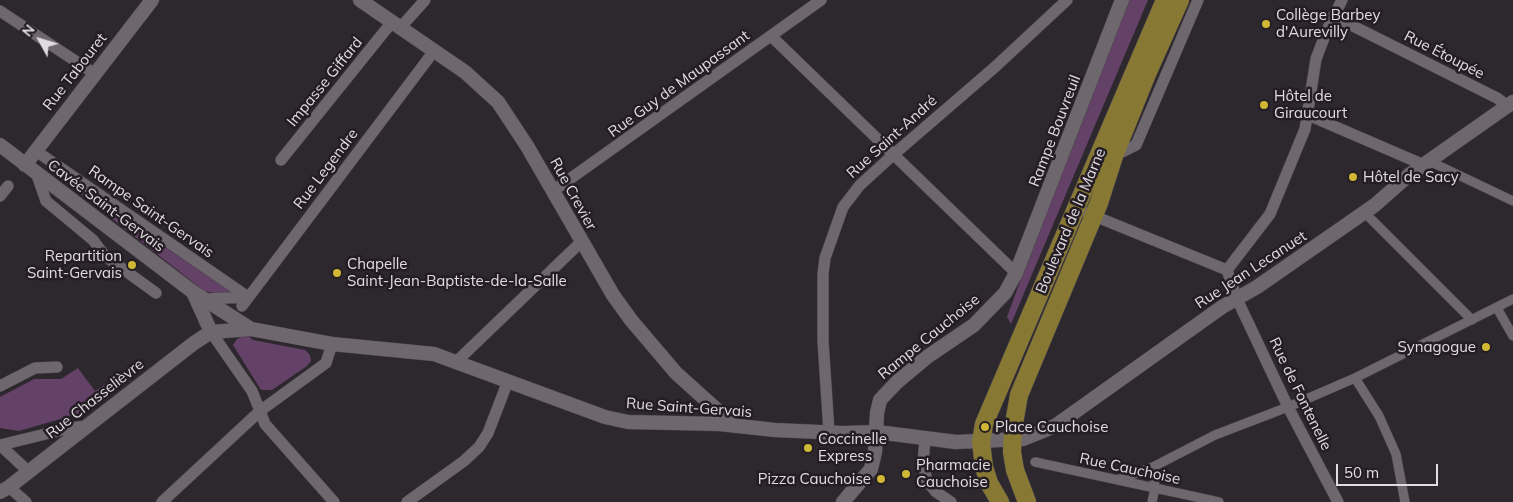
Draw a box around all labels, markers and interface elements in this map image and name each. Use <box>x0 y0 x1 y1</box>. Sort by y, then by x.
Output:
place label: Collège Barbey d'Aurevilly <box>1276 6 1380 41</box>
north arrow <box>15 15 65 65</box>
marker: Collège Barbey d'Aurevilly <box>1260 18 1272 30</box>
text: N <box>18 21 39 40</box>
street label: Rue Guy de Maupassant <box>605 27 753 141</box>
street label: Rue Étoupée <box>1401 27 1487 83</box>
street label: Rue Tabouret <box>39 30 111 114</box>
street label: Impasse Giffard <box>283 34 367 130</box>
street label: Rampe Bouvreuil <box>1025 73 1085 189</box>
place label: Hôtel de Giraucourt <box>1274 87 1347 122</box>
street label: Rue Saint-André <box>843 92 941 182</box>
marker: Hôtel de Giraucourt <box>1258 99 1270 111</box>
street label: Rue Legendre <box>290 125 362 213</box>
street label: Boulevard de la Marne <box>1032 146 1110 296</box>
street label: Rue Crevier <box>546 155 600 233</box>
street label: Cavée Saint-Gervais <box>44 156 168 256</box>
street label: Rampe Saint-Gervais <box>85 162 217 262</box>
place label: Hôtel de Sacy <box>1363 168 1459 186</box>
marker: Hôtel de Sacy <box>1347 171 1359 183</box>
street label: Rue Jean Lecanuet <box>1192 227 1310 313</box>
place label: Repartition Saint-Gervais <box>27 247 122 282</box>
place label: Chapelle Saint-Jean-Baptiste-de-la-Salle <box>347 255 567 290</box>
marker: Repartition Saint-Gervais <box>126 259 138 271</box>
marker: Chapelle Saint-Jean-Baptiste-de-la-Salle <box>331 267 343 279</box>
street label: Rampe Cauchoise <box>875 291 983 383</box>
street label: Rue de Fontenelle <box>1265 335 1335 453</box>
place label: Synagogue <box>1398 338 1476 356</box>
marker: Synagogue <box>1480 341 1492 353</box>
street label: Rue Chasselièvre <box>43 355 147 443</box>
street label: Rue Saint-Gervais <box>625 395 753 421</box>
place label: Place Cauchoise <box>995 418 1108 436</box>
marker: Place Cauchoise <box>979 421 991 433</box>
place label: Coccinelle Express <box>818 430 887 465</box>
marker: Coccinelle Express <box>802 442 814 454</box>
street label: Rue Cauchoise <box>1078 450 1182 488</box>
scale bar <box>1338 454 1440 486</box>
place label: Pharmacie Cauchoise <box>916 456 990 491</box>
text: 50 m <box>1344 463 1379 482</box>
marker: Pharmacie Cauchoise <box>900 468 912 480</box>
place label: Pizza Cauchoise <box>758 470 871 488</box>
marker: Pizza Cauchoise <box>875 473 887 485</box>

